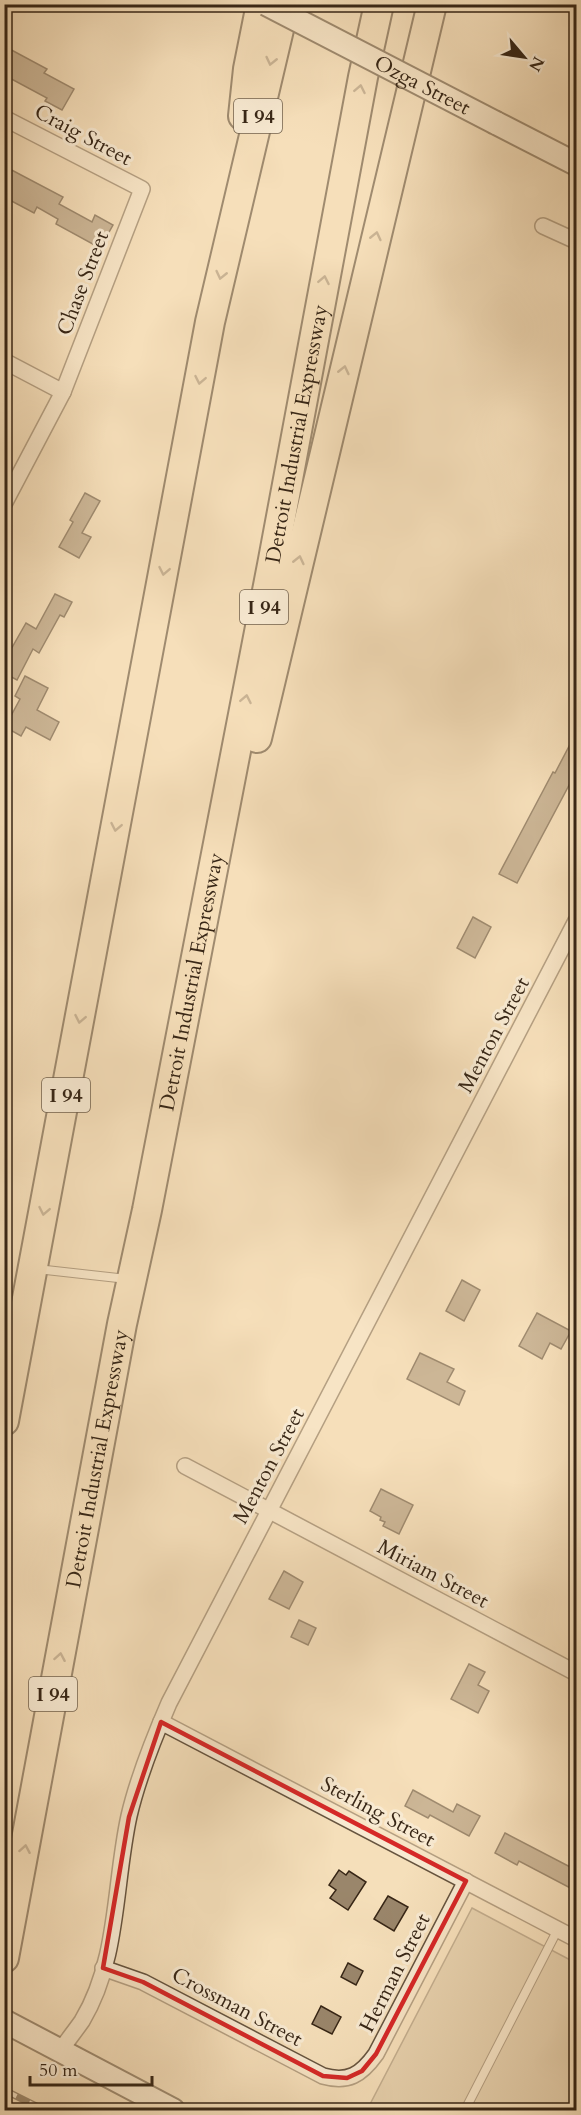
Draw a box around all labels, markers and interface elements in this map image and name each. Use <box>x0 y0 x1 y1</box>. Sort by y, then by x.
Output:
north arrow <box>494 27 554 87</box>
street label: Ozga Street <box>369 48 476 122</box>
text: N <box>523 52 549 75</box>
one-way arrow <box>266 56 279 66</box>
one-way arrow <box>354 84 366 93</box>
street label: Craig Street <box>29 97 137 173</box>
road number: I 94 <box>234 99 282 133</box>
street label: Chase Street <box>50 226 116 339</box>
one-way arrow <box>369 231 382 241</box>
one-way arrow <box>215 270 228 280</box>
one-way arrow <box>317 275 330 285</box>
street label: Detroit Industrial Expressway <box>258 302 335 566</box>
one-way arrow <box>337 366 350 376</box>
one-way arrow <box>194 374 207 384</box>
one-way arrow <box>292 555 305 565</box>
one-way arrow <box>158 566 171 576</box>
road number: I 94 <box>240 590 288 624</box>
one-way arrow <box>239 694 252 704</box>
one-way arrow <box>110 822 123 832</box>
street label: Detroit Industrial Expressway <box>152 850 230 1113</box>
street label: Menton Street <box>451 972 537 1098</box>
one-way arrow <box>74 1014 87 1024</box>
road number: I 94 <box>42 1078 90 1112</box>
one-way arrow <box>38 1205 51 1215</box>
street label: Detroit Industrial Expressway <box>59 1327 135 1590</box>
street label: Menton Street <box>226 1403 312 1529</box>
street label: Miriam Street <box>372 1533 494 1616</box>
one-way arrow <box>53 1652 66 1662</box>
road number: I 94 <box>29 1677 77 1711</box>
street label: Sterling Street <box>316 1770 441 1854</box>
one-way arrow <box>18 1844 31 1854</box>
street label: Herman Street <box>353 1908 438 2037</box>
street label: Crossman Street <box>167 1960 308 2054</box>
scale bar <box>30 2049 152 2087</box>
text: 50 m <box>39 2058 78 2083</box>

